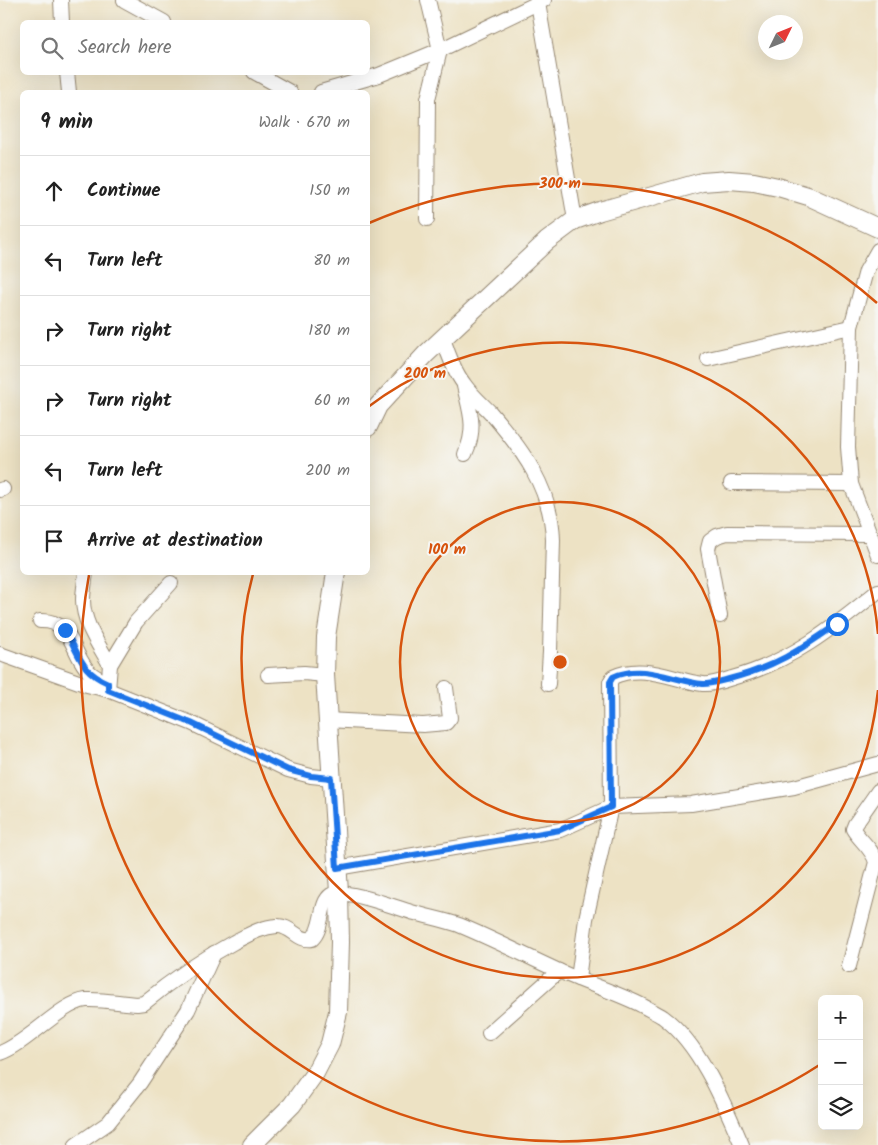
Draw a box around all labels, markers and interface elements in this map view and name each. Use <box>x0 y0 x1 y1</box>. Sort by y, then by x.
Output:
north arrow <box>758 15 803 60</box>
search box <box>20 20 370 75</box>
text: Search here <box>78 33 172 63</box>
icon: search <box>38 34 66 62</box>
text: 9 min <box>40 106 93 139</box>
text: Walk · 670 m <box>259 110 350 135</box>
text: 300 m <box>538 172 581 196</box>
text: Continue <box>87 176 160 206</box>
icon: ahead <box>40 177 68 205</box>
text: 150 m <box>309 178 350 203</box>
text: Turn left <box>87 246 162 276</box>
icon: left <box>40 247 68 275</box>
text: 80 m <box>313 248 350 273</box>
text: Turn right <box>87 316 172 346</box>
icon: right <box>40 317 68 345</box>
text: 180 m <box>308 318 350 343</box>
text: 200 m <box>404 362 446 386</box>
text: Turn right <box>87 386 172 416</box>
icon: right <box>40 387 68 415</box>
text: 60 m <box>314 388 350 413</box>
text: Turn left <box>87 456 162 486</box>
icon: left <box>40 457 68 485</box>
text: 200 m <box>306 458 350 483</box>
text: Arrive at destination <box>87 526 263 556</box>
icon: arrive <box>40 527 68 555</box>
text: 100 m <box>428 538 466 562</box>
route start <box>826 613 849 636</box>
route end <box>54 619 77 642</box>
centre of rings <box>551 653 569 671</box>
map controls <box>818 995 863 1130</box>
button: + <box>818 995 863 1040</box>
button: − <box>818 1040 863 1085</box>
button: layers <box>818 1085 863 1130</box>

